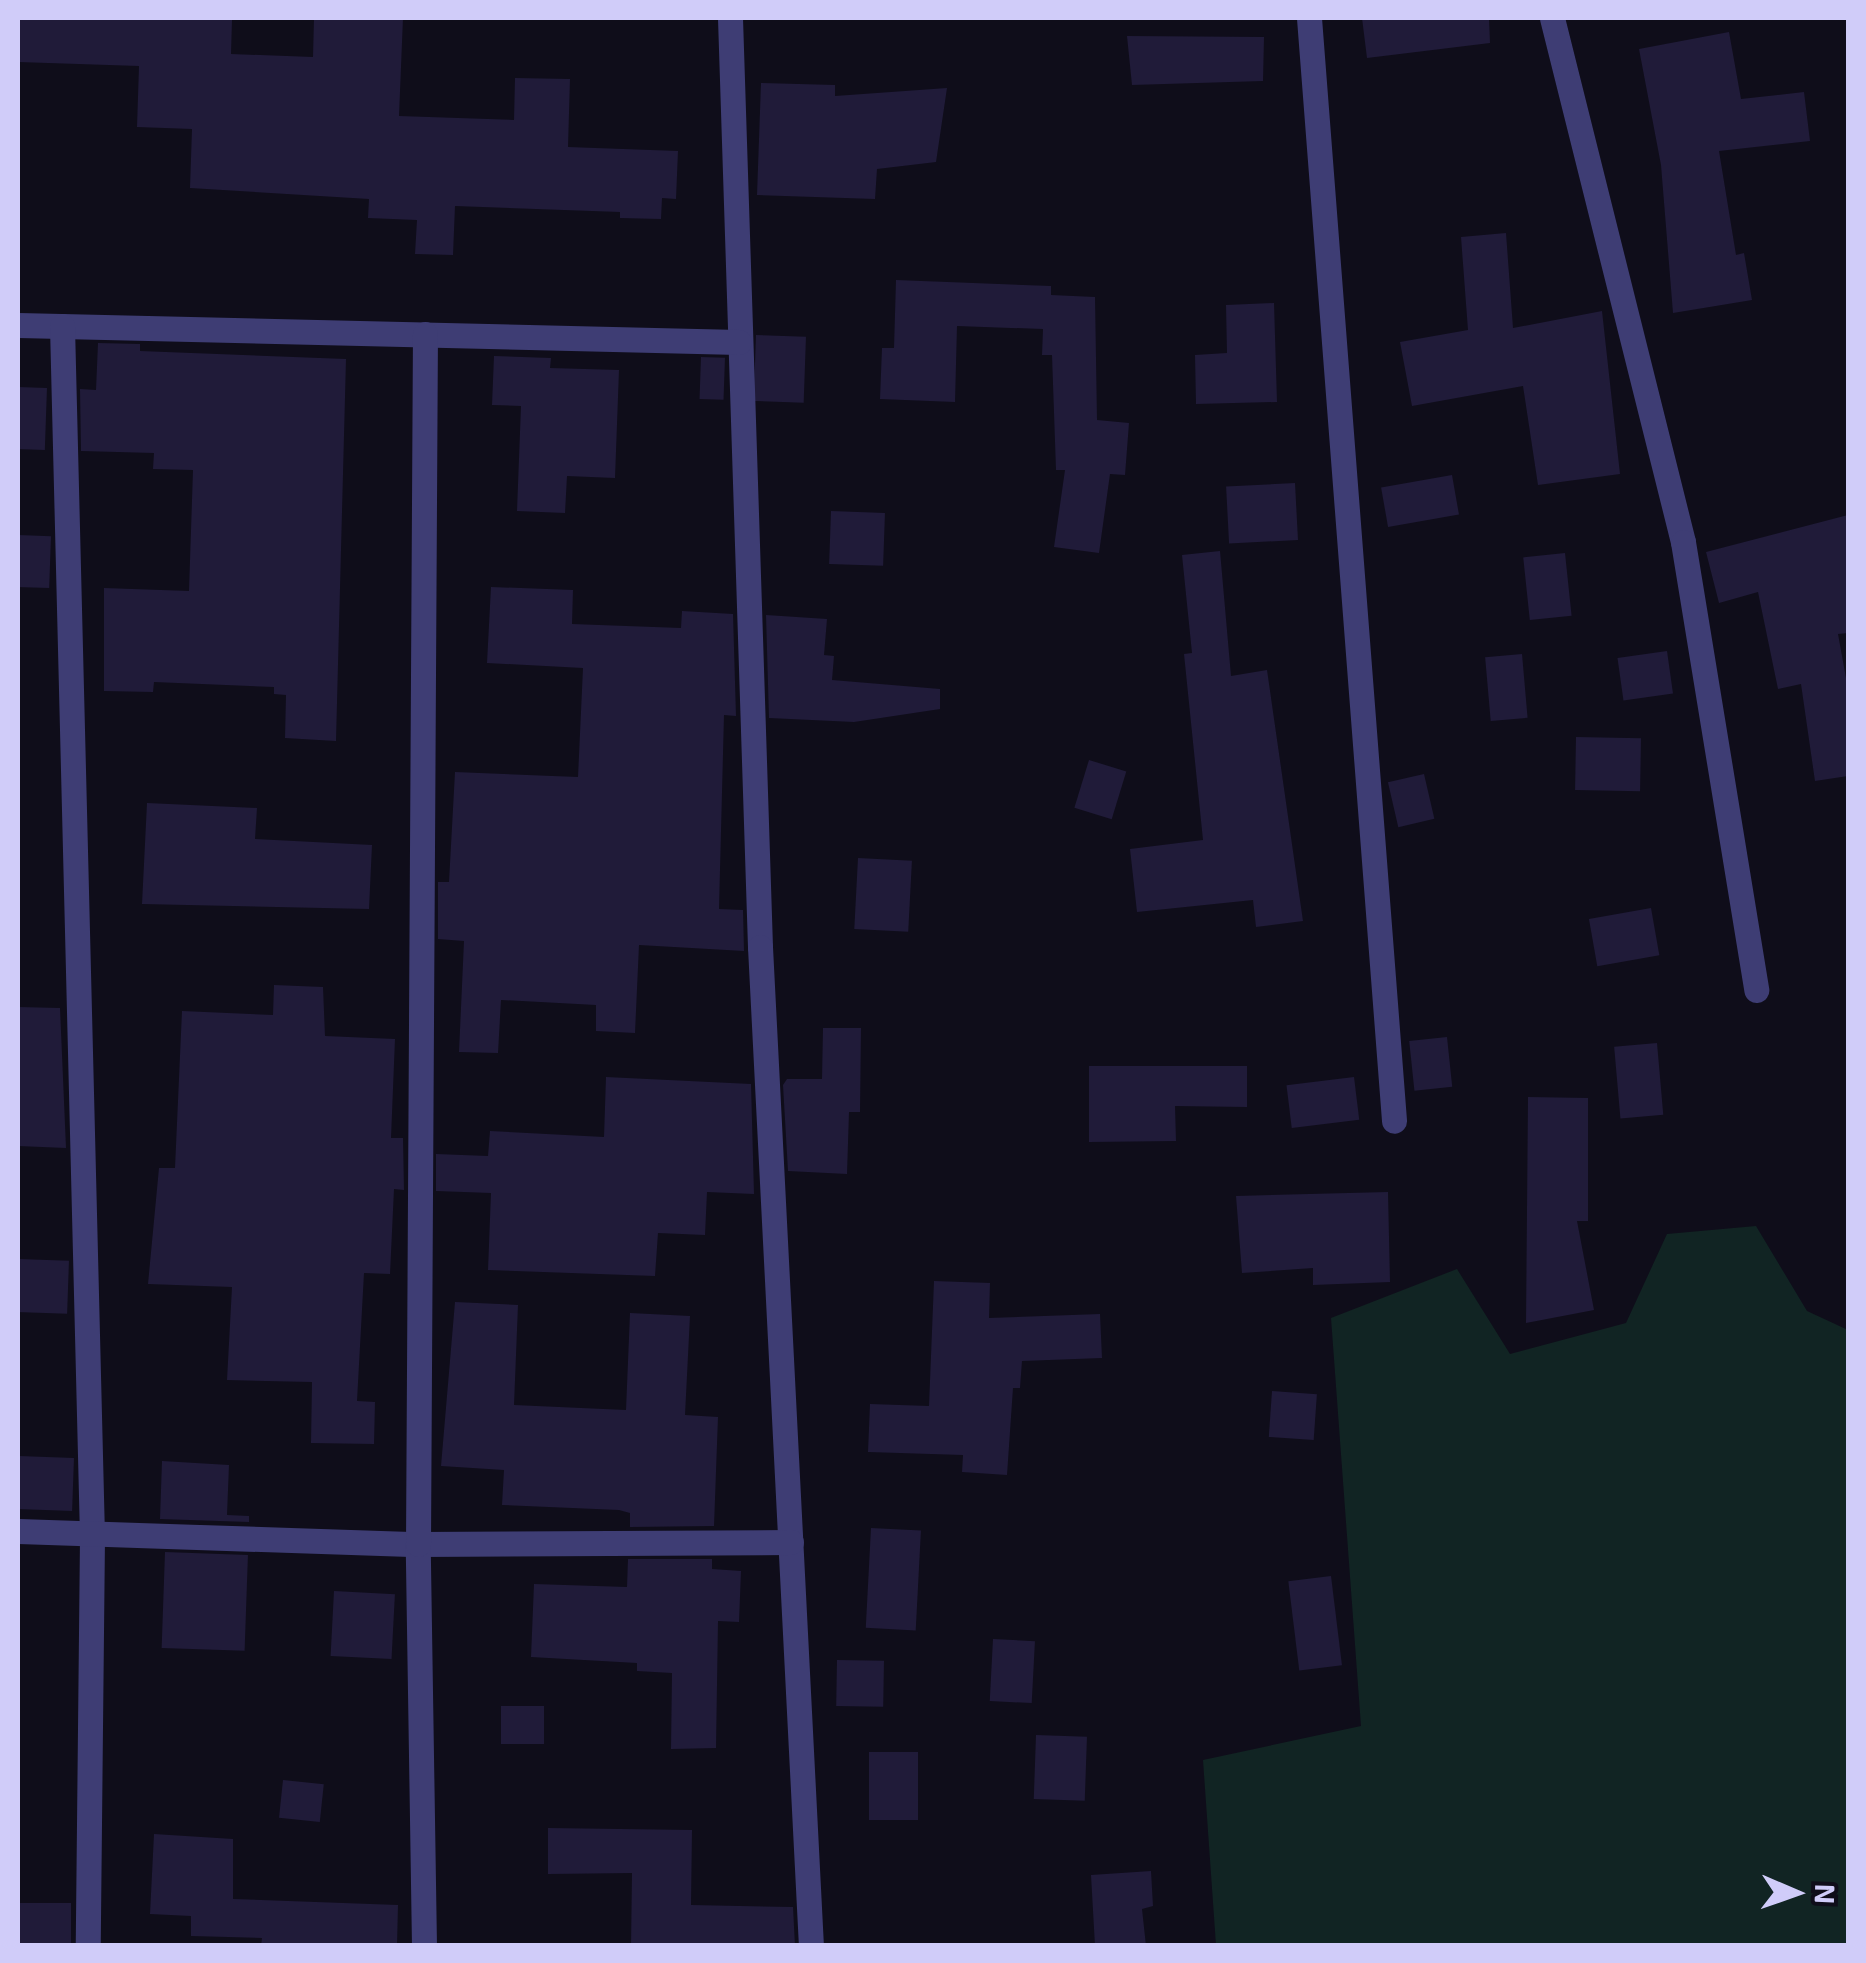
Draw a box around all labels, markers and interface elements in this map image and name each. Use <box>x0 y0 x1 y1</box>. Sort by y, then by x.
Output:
north arrow <box>1746 1843 1846 1943</box>
text: N <box>1809 1883 1843 1905</box>

